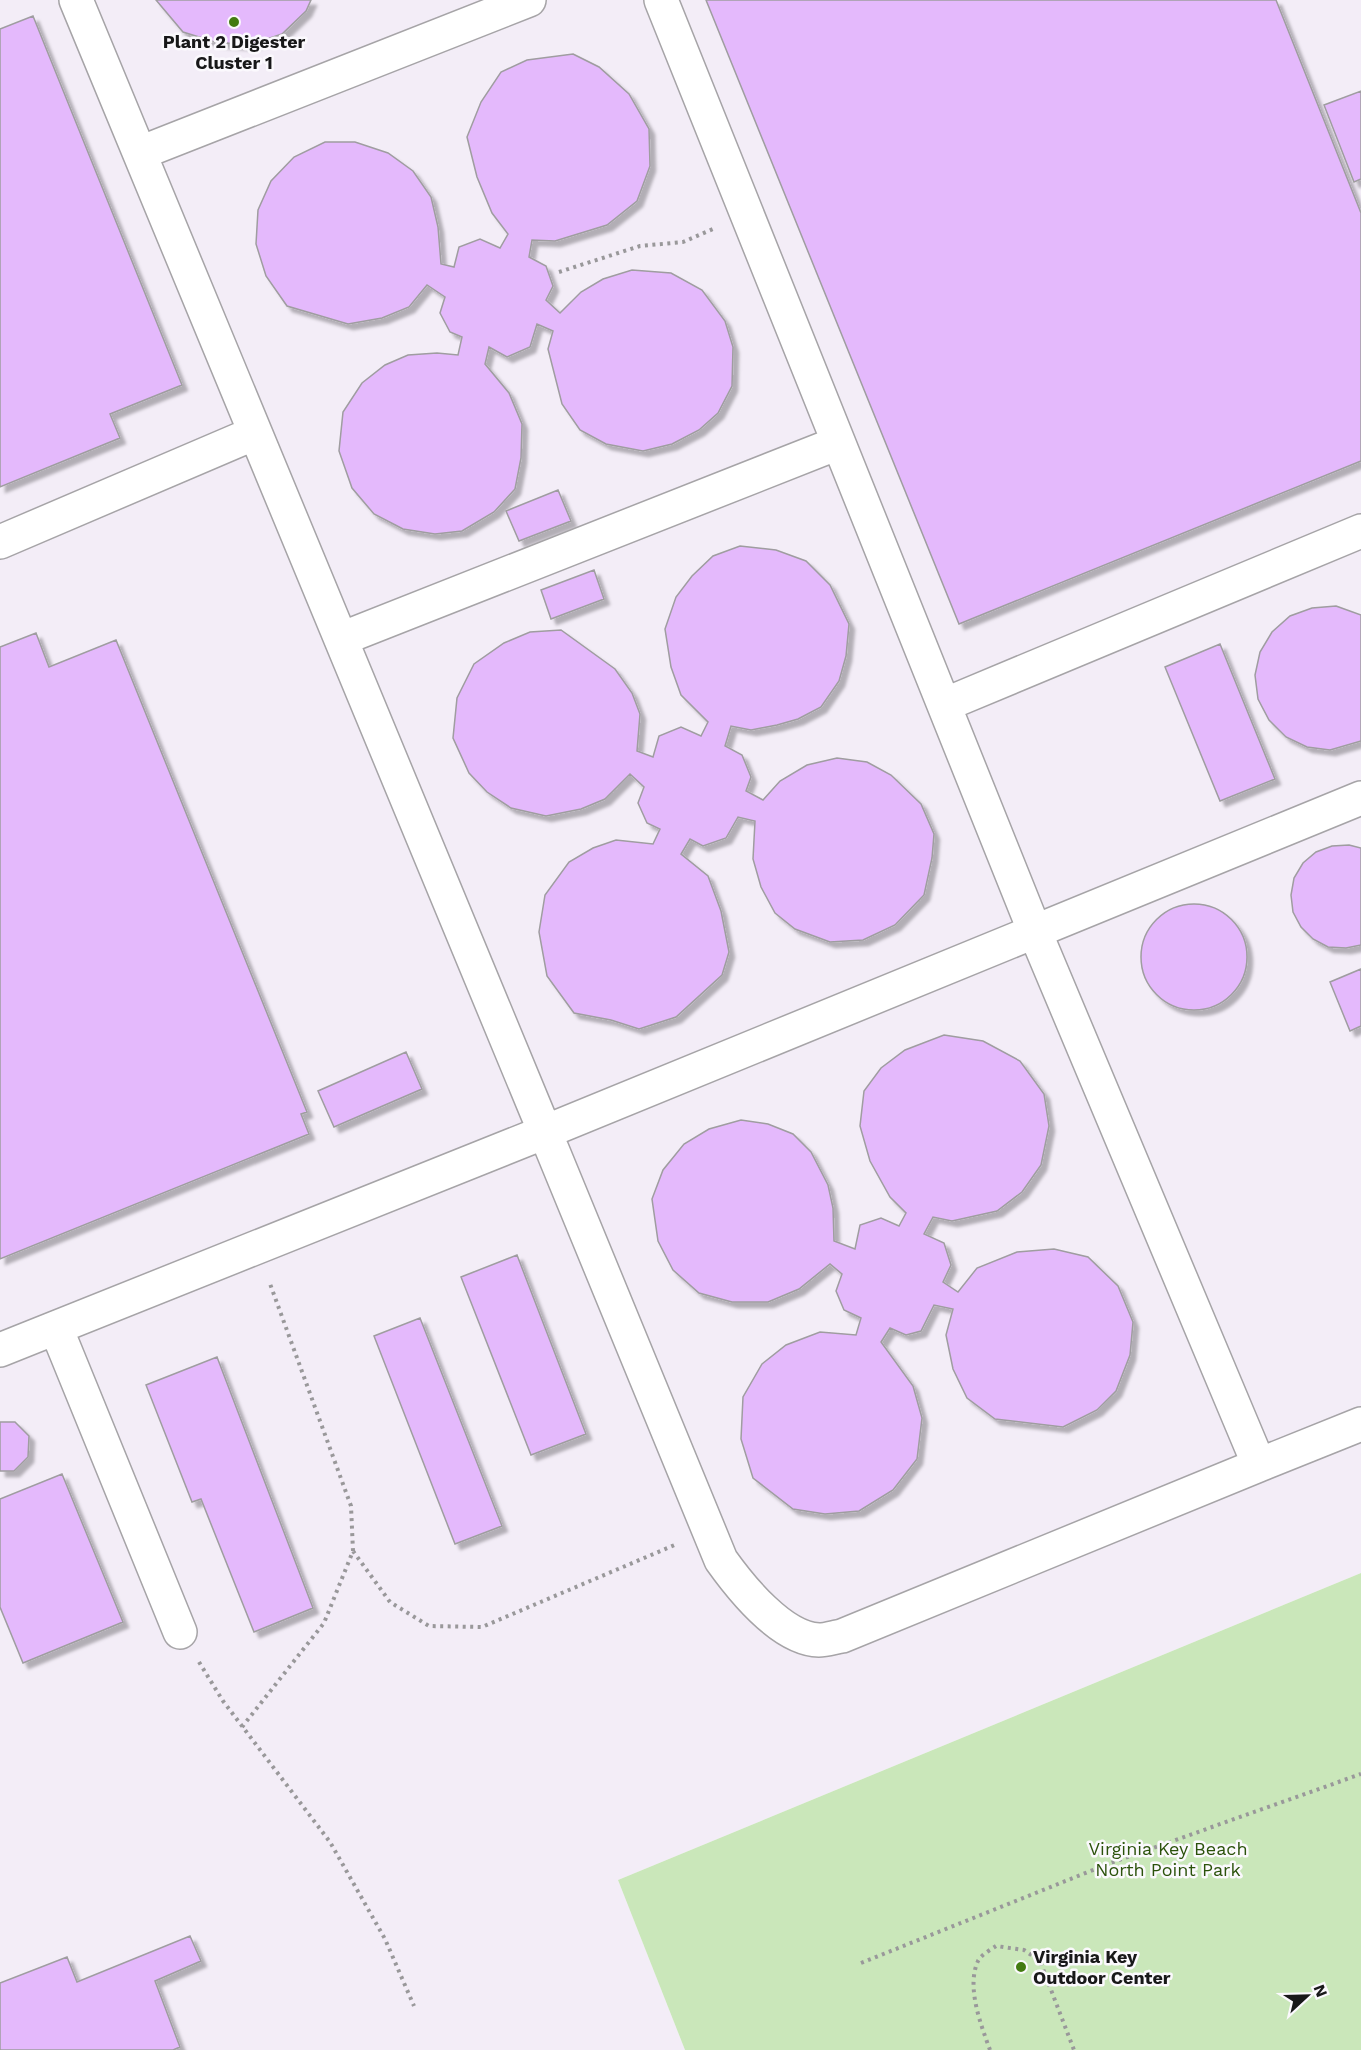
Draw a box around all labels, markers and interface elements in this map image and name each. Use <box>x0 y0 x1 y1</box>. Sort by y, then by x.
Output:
marker: Plant 2 Digester Cluster 1 <box>227 15 241 29</box>
place label: Plant 2 Digester Cluster 1 <box>163 31 306 73</box>
park label: Virginia Key Beach North Point Park <box>1088 1838 1248 1880</box>
place label: Virginia Key Outdoor Center <box>1033 1946 1171 1988</box>
marker: Virginia Key Outdoor Center <box>1014 1960 1028 1974</box>
north arrow <box>1277 1966 1337 2026</box>
text: N <box>1309 1982 1331 2000</box>

